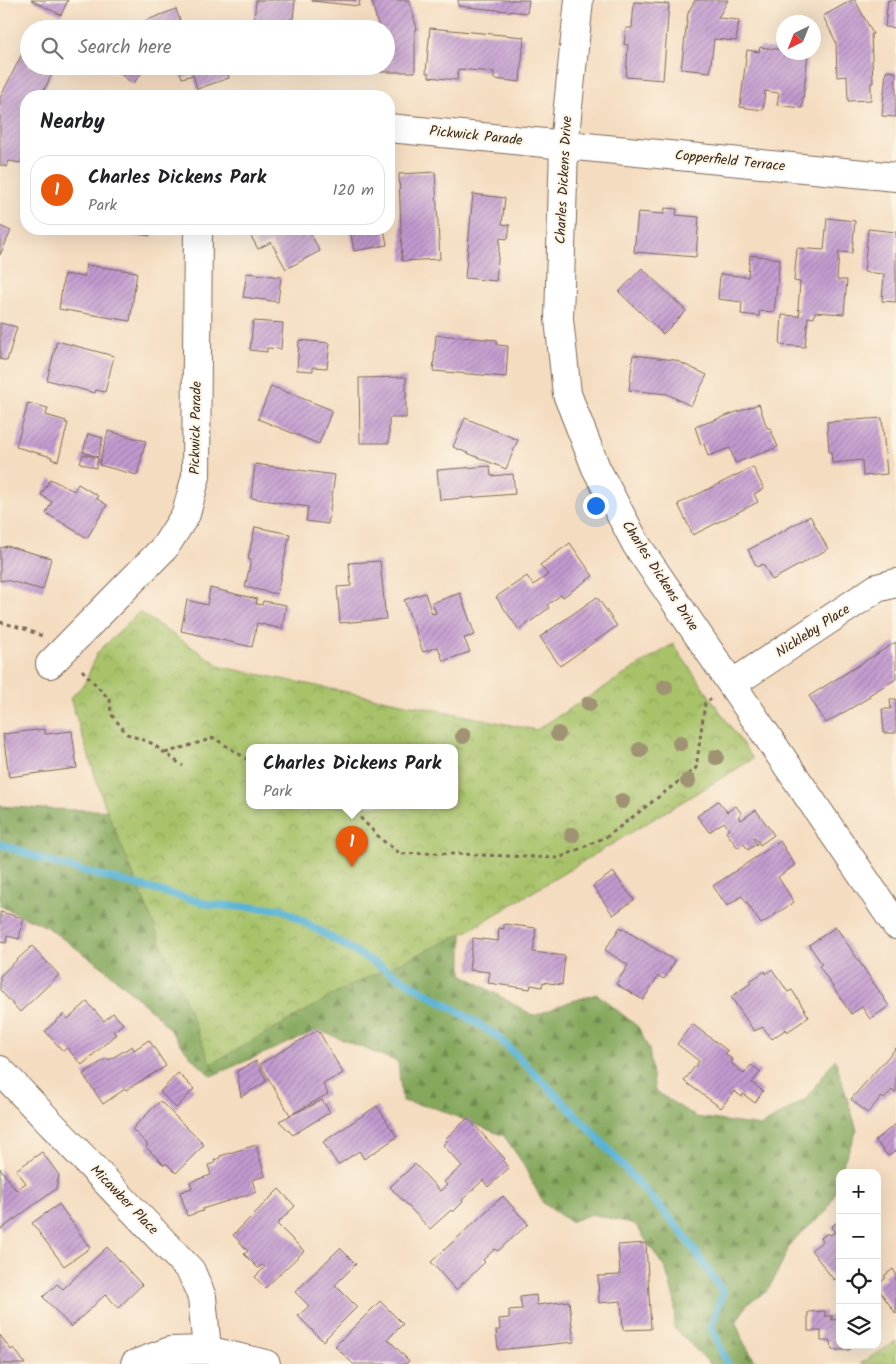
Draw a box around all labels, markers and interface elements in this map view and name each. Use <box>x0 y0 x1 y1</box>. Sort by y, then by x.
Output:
north arrow <box>776 15 821 60</box>
search box <box>20 20 395 75</box>
text: Search here <box>78 33 172 63</box>
icon: search <box>38 34 66 62</box>
text: Nearby <box>40 106 105 139</box>
street label: Charles Dickens Drive <box>550 115 578 245</box>
street label: Pickwick Parade <box>428 120 524 152</box>
street label: Copperfield Terrace <box>674 144 787 178</box>
text: Charles Dickens Park <box>88 163 266 193</box>
text: 1 <box>55 178 59 203</box>
text: 120 m <box>333 178 374 203</box>
text: Park <box>88 193 117 218</box>
street label: Pickwick Parade <box>184 380 208 475</box>
your location <box>583 493 609 519</box>
street label: Charles Dickens Drive <box>616 516 704 636</box>
street label: Nickleby Place <box>771 598 855 663</box>
popup <box>246 744 458 809</box>
text: Charles Dickens Park <box>263 749 441 779</box>
text: Park <box>263 779 292 804</box>
pin: 1 <box>336 826 368 867</box>
street label: Micawber Place <box>85 1160 164 1241</box>
map controls <box>836 1169 881 1349</box>
button: + <box>836 1169 881 1214</box>
button: − <box>836 1214 881 1259</box>
button: locate <box>836 1259 881 1304</box>
button: layers <box>836 1304 881 1349</box>

